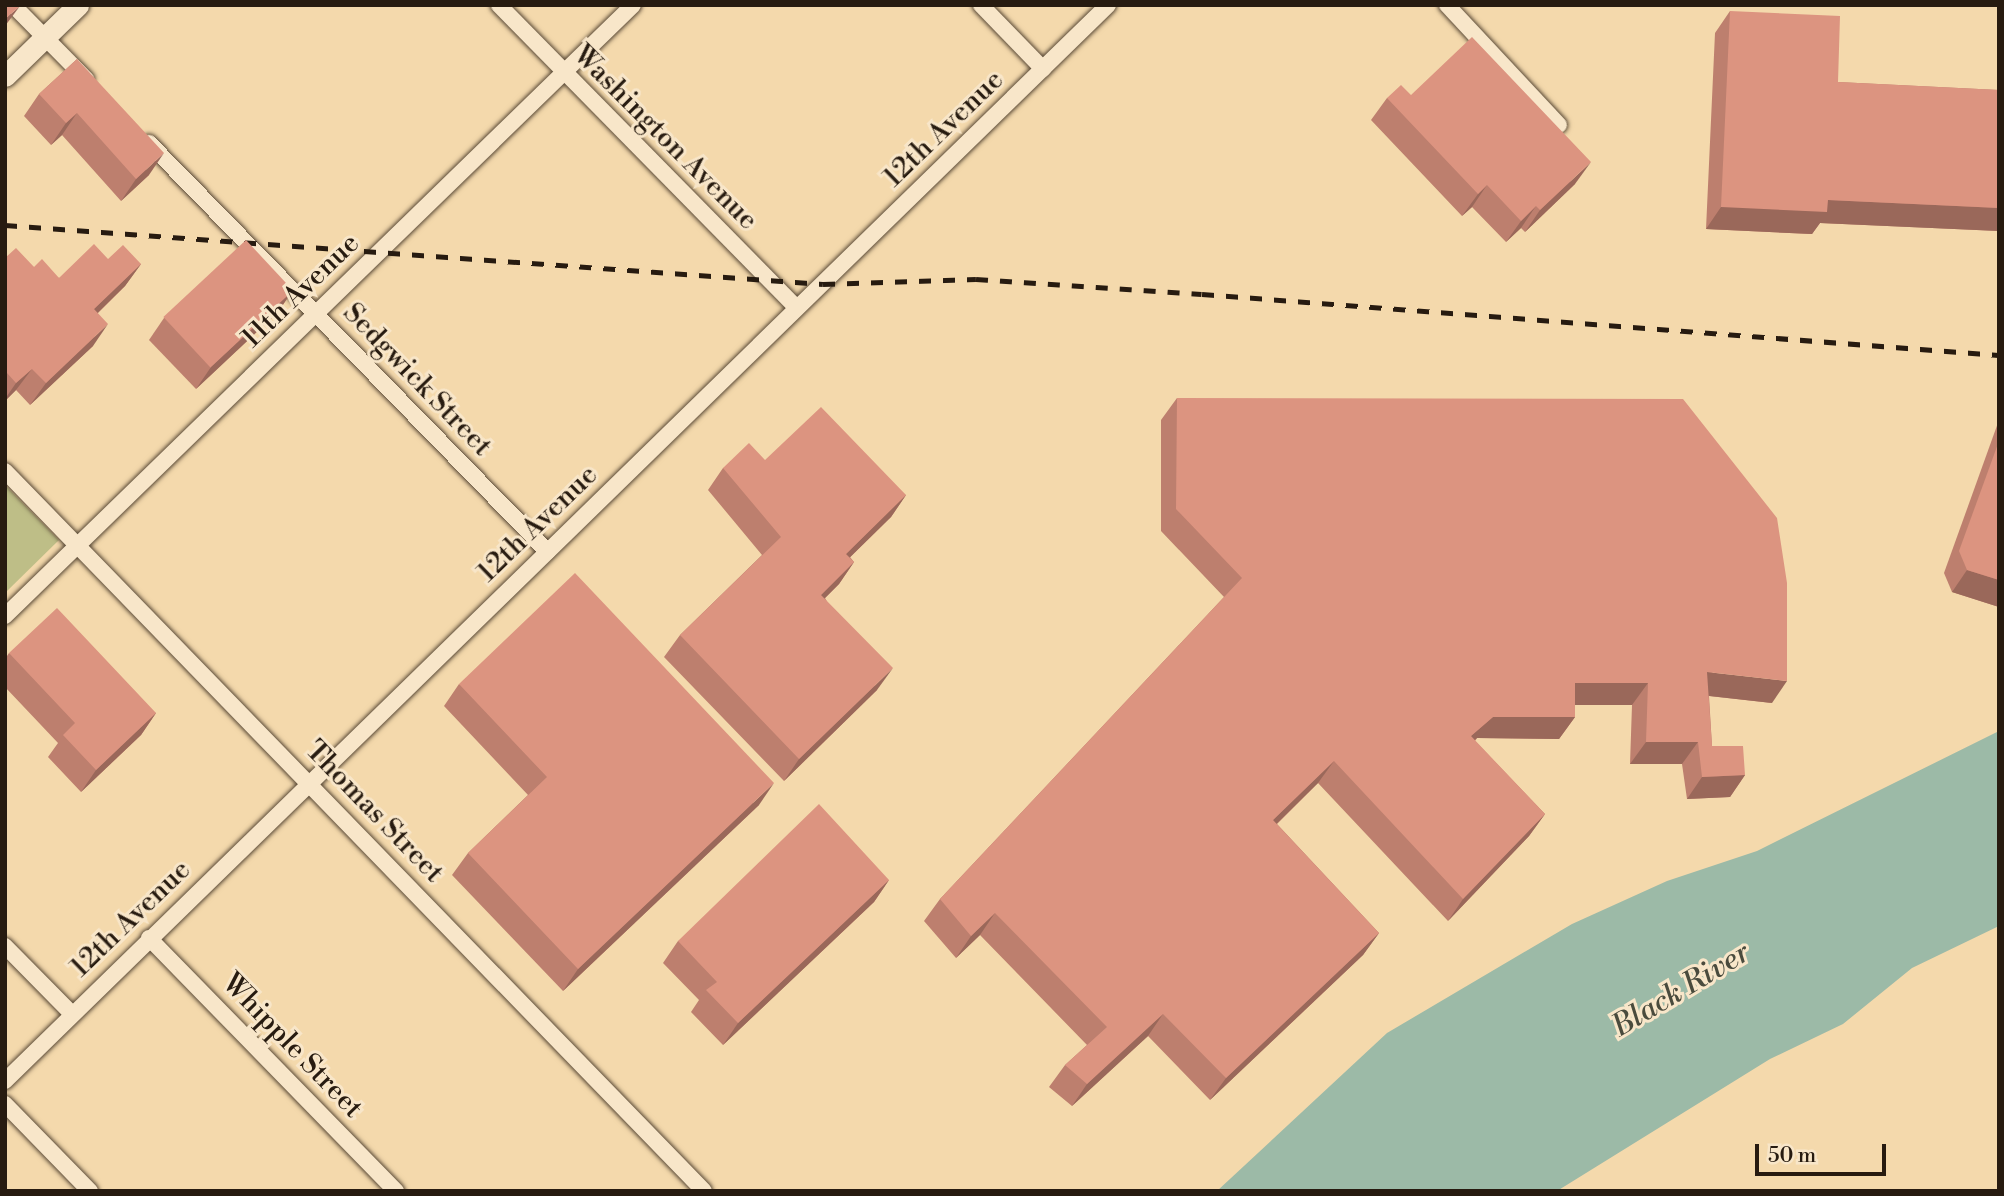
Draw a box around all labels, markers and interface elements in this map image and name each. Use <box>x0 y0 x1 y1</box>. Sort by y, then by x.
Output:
street label: Washington Avenue <box>566 39 764 237</box>
street label: 12th Avenue <box>877 64 1011 194</box>
street label: 11th Avenue <box>235 227 367 355</box>
street label: Sedgwick Street <box>336 297 498 463</box>
street label: 12th Avenue <box>471 459 605 589</box>
street label: Thomas Street <box>298 734 450 890</box>
street label: 12th Avenue <box>64 854 198 984</box>
water label: Black River <box>1606 935 1756 1045</box>
street label: Whipple Street <box>215 967 369 1125</box>
scale bar <box>1759 1130 1890 1174</box>
text: 50 m <box>1768 1143 1816 1169</box>

